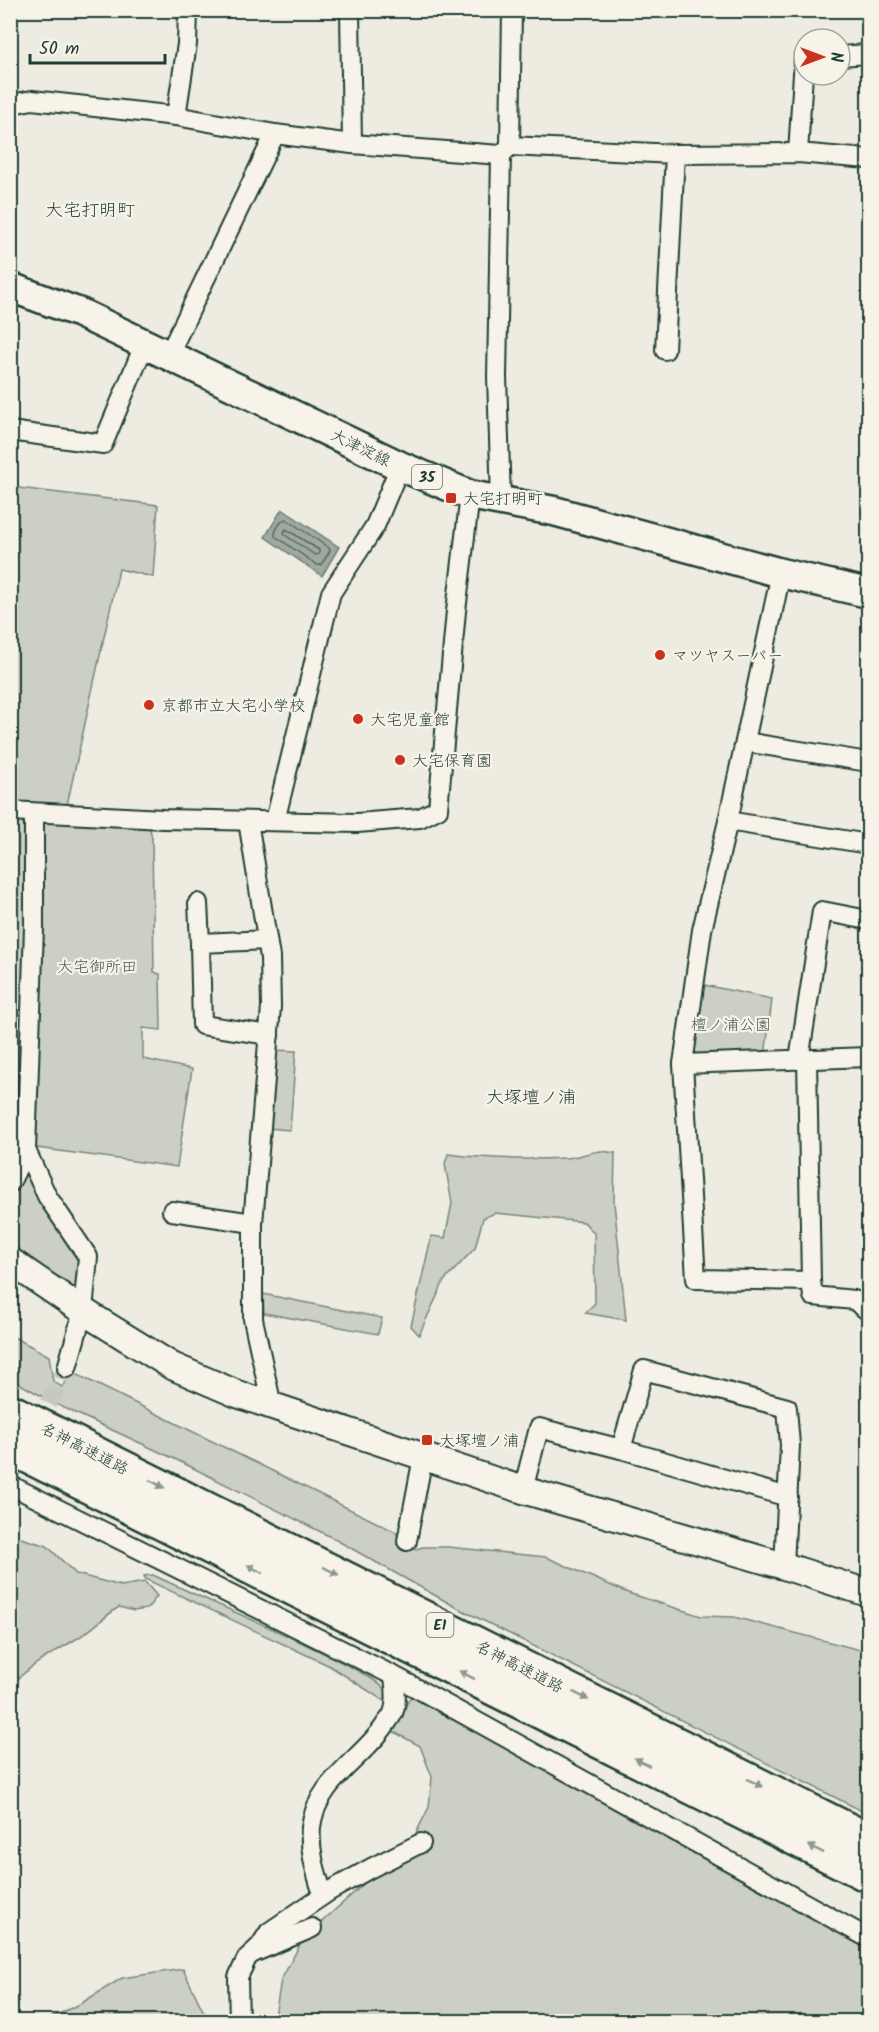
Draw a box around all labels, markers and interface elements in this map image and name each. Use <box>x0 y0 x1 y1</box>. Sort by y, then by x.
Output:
scale bar <box>30 27 165 65</box>
north arrow <box>792 27 852 87</box>
text: 50 m <box>39 35 79 64</box>
text: N <box>823 52 848 62</box>
district label: 大宅打明町 <box>45 197 135 226</box>
street label: 大津淀線 <box>326 423 395 474</box>
road number: 35 <box>412 465 442 489</box>
place label: 大宅打明町 <box>463 487 543 512</box>
marker: 大宅打明町 <box>444 491 458 505</box>
place label: マツヤスーパー <box>672 644 783 669</box>
marker: マツヤスーパー <box>653 648 667 662</box>
place label: 京都市立大宅小学校 <box>161 694 305 719</box>
marker: 京都市立大宅小学校 <box>142 698 156 712</box>
place label: 大宅児童館 <box>370 708 450 733</box>
marker: 大宅児童館 <box>351 712 365 726</box>
place label: 大宅保育園 <box>412 749 492 774</box>
marker: 大宅保育園 <box>393 753 407 767</box>
park label: 大宅御所田 <box>57 955 137 980</box>
park label: 檀ノ浦公園 <box>691 1013 771 1038</box>
district label: 大塚壇ノ浦 <box>486 1084 576 1113</box>
street label: 名神高速道路 <box>36 1416 133 1482</box>
place label: 大塚壇ノ浦 <box>439 1429 519 1454</box>
marker: 大塚壇ノ浦 <box>420 1433 434 1447</box>
one-way arrow <box>148 1479 165 1489</box>
one-way arrow <box>247 1564 264 1574</box>
one-way arrow <box>323 1567 340 1576</box>
road number: E1 <box>426 1613 454 1637</box>
street label: 名神高速道路 <box>471 1634 568 1700</box>
one-way arrow <box>459 1670 476 1680</box>
one-way arrow <box>572 1691 589 1701</box>
one-way arrow <box>633 1757 650 1767</box>
one-way arrow <box>746 1778 764 1788</box>
one-way arrow <box>808 1844 825 1854</box>

